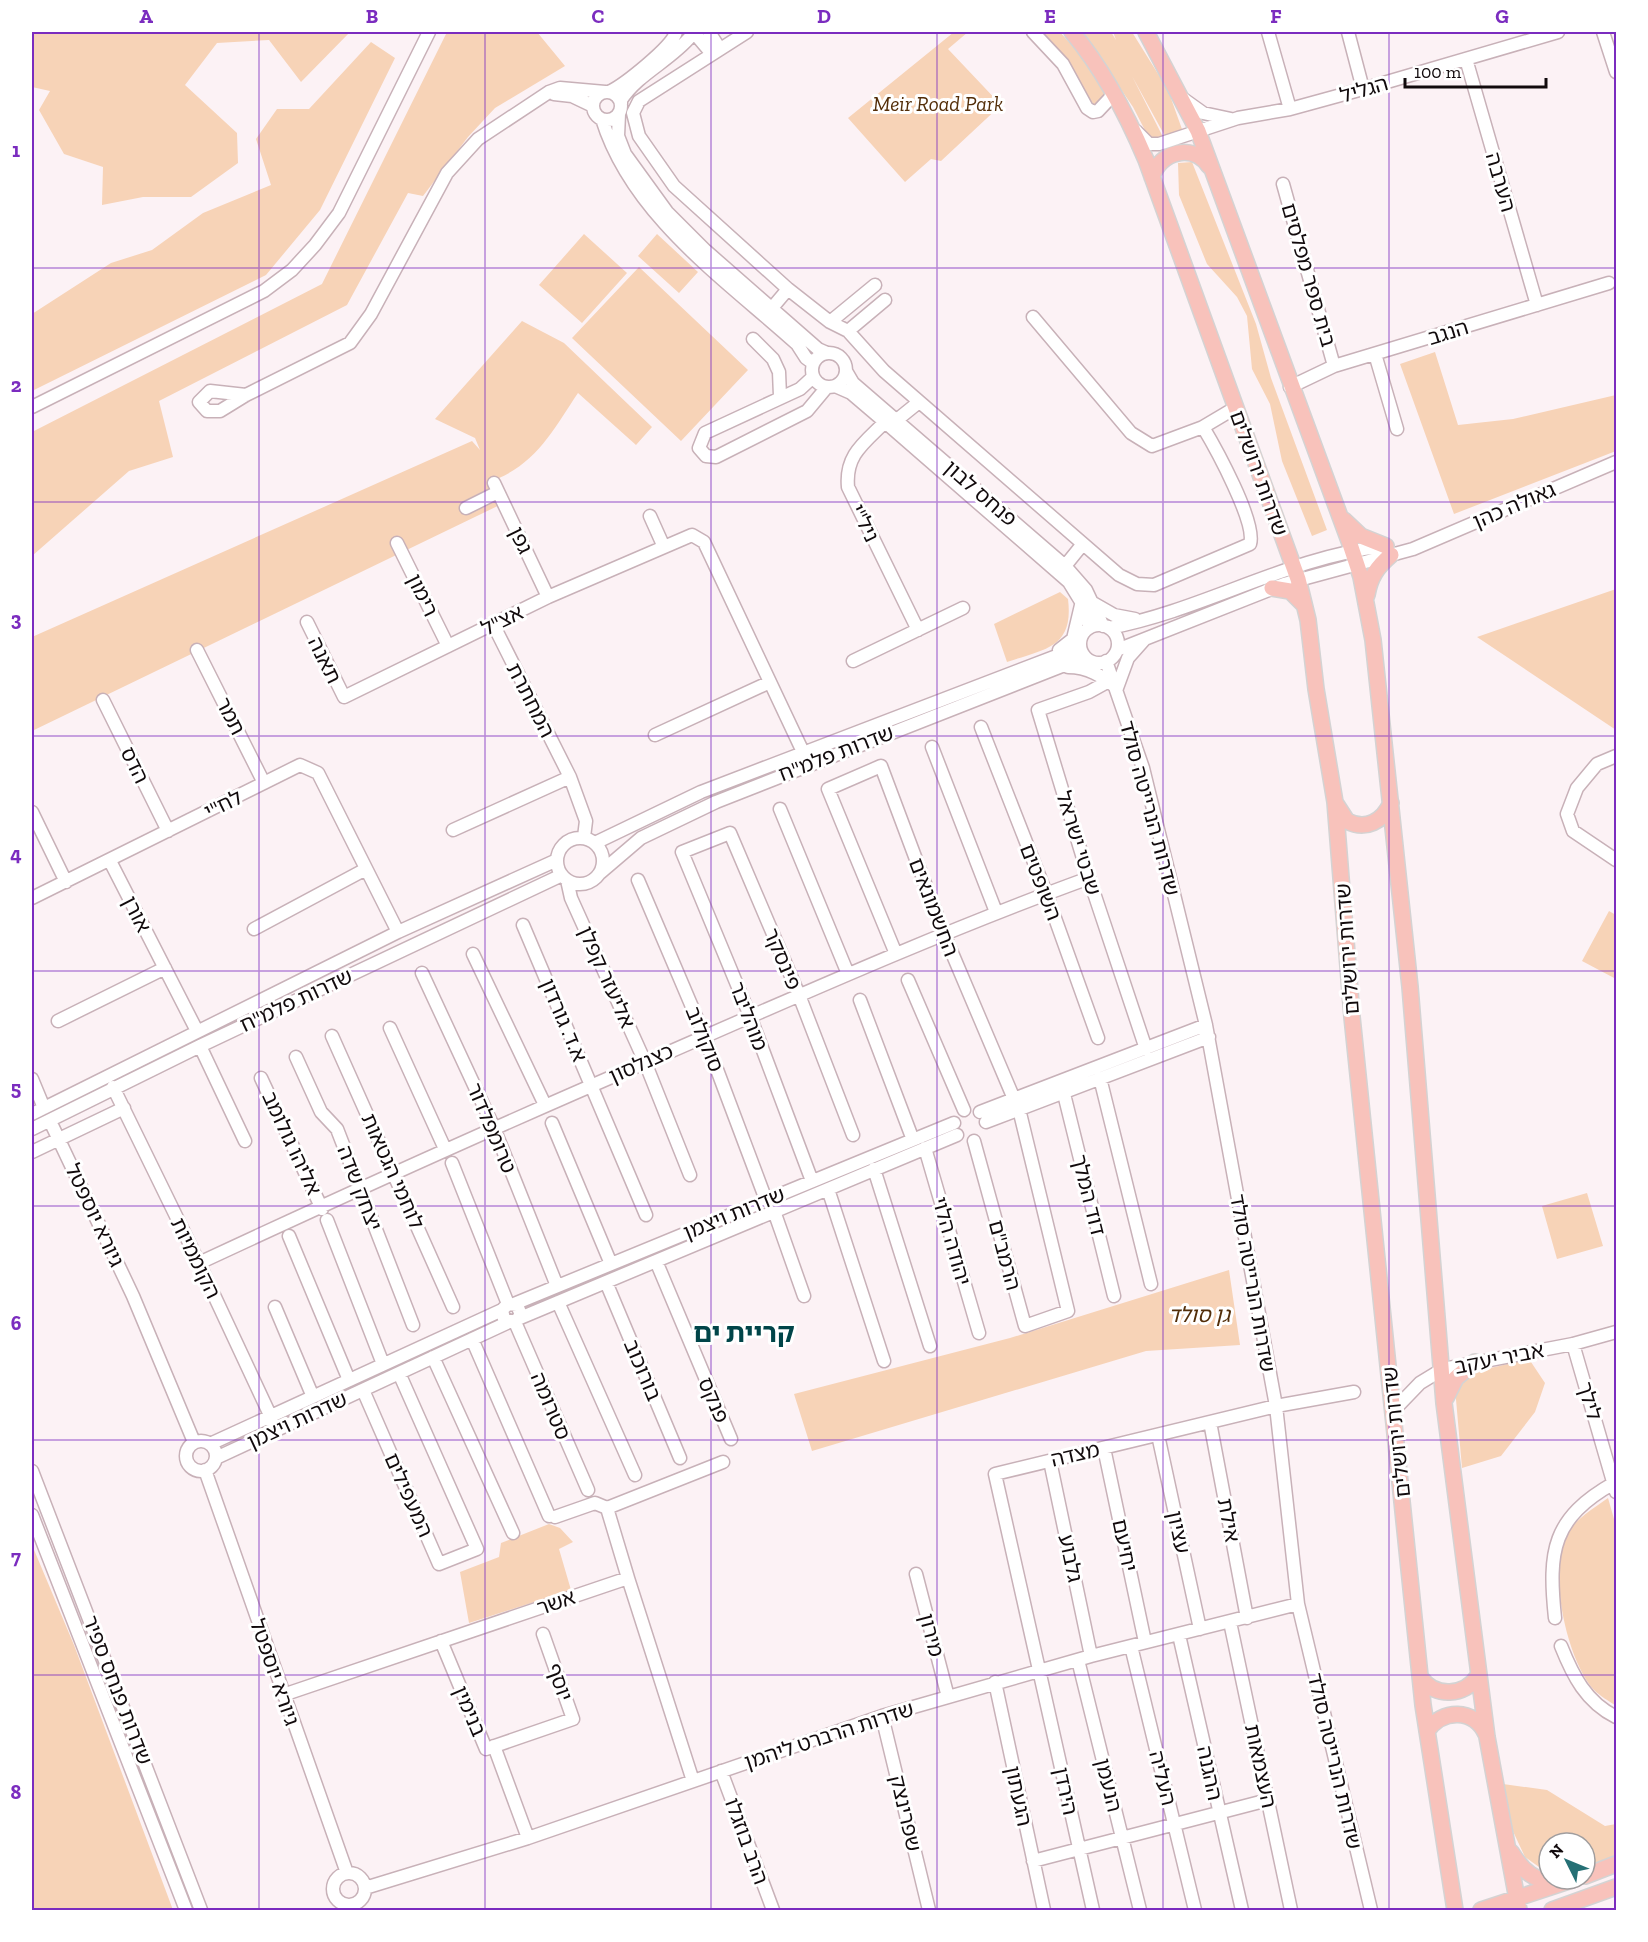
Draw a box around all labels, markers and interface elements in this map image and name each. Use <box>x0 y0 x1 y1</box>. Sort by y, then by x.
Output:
text: A <box>139 4 153 28</box>
text: B <box>366 4 378 28</box>
text: C <box>592 4 605 28</box>
text: D <box>817 4 831 28</box>
text: E <box>1044 4 1056 28</box>
text: F <box>1270 4 1282 28</box>
text: G <box>1495 4 1509 28</box>
scale bar <box>1405 51 1546 89</box>
text: 100 m <box>1414 61 1462 83</box>
street label: הגליל <box>1337 70 1391 108</box>
park label: Meir Road Park <box>873 91 1003 116</box>
text: 1 <box>12 138 20 162</box>
street label: הערבה <box>1481 149 1521 215</box>
street label: בית ספר מפלסים <box>1277 200 1341 350</box>
street label: הנגב <box>1425 314 1471 350</box>
text: 2 <box>11 373 22 397</box>
street label: שדרות ירושלים <box>1225 407 1293 539</box>
street label: פנחס לבון <box>940 455 1022 531</box>
street label: גאולה כהן <box>1469 476 1559 534</box>
street label: ניל"י <box>845 500 885 546</box>
street label: גפן <box>504 522 538 558</box>
street label: רימון <box>402 570 444 620</box>
street label: אצ"ל <box>477 599 527 641</box>
text: 3 <box>11 607 22 631</box>
street label: תאנה <box>303 633 347 687</box>
street label: המחתרת <box>502 659 560 741</box>
street label: תמר <box>211 693 251 739</box>
street label: שדרות הנרייטה סולד <box>1115 718 1185 898</box>
street label: שדרות פלמ"ח <box>775 720 897 786</box>
street label: הדס <box>116 743 154 787</box>
street label: לח"י <box>200 784 246 824</box>
street label: שבטי ישראל <box>1051 788 1107 898</box>
street label: השופטים <box>1015 840 1067 924</box>
text: 4 <box>10 842 22 866</box>
street label: החשמונאים <box>904 854 964 960</box>
street label: שדרות ירושלים <box>1330 882 1364 1016</box>
street label: אורן <box>117 892 157 936</box>
street label: אליעזר קפלן <box>573 922 641 1032</box>
street label: פינסקר <box>759 924 807 994</box>
street label: שדרות פלמ"ח <box>236 963 356 1037</box>
street label: א.ד. גורדון <box>535 975 593 1065</box>
street label: מוהליבר <box>724 978 774 1054</box>
street label: סוקולוב <box>681 1003 729 1075</box>
street label: כצנלסון <box>605 1038 677 1088</box>
text: 5 <box>11 1076 21 1100</box>
street label: טרומפלדור <box>462 1079 522 1177</box>
street label: אליהו גולומב <box>257 1087 327 1199</box>
street label: לוחמי הגטאות <box>356 1109 430 1233</box>
street label: יצחק שדה <box>332 1142 388 1234</box>
street label: דוד המלך <box>1067 1152 1111 1238</box>
street label: גיורא יוספטל <box>60 1159 130 1271</box>
street label: שדרות ויצמן <box>680 1181 788 1245</box>
street label: שדרות הנרייטה סולד <box>1225 1192 1281 1374</box>
street label: יהודה הלוי <box>927 1194 977 1288</box>
street label: הקוממיות <box>166 1213 226 1303</box>
street label: הרמב"ם <box>984 1217 1026 1293</box>
park label: גן סולד <box>1168 1302 1232 1327</box>
text: 6 <box>11 1311 22 1335</box>
district label: קריית ים <box>693 1317 795 1349</box>
street label: בורוכוב <box>619 1335 667 1405</box>
street label: אביר יעקב <box>1452 1337 1546 1379</box>
street label: שדרות ירושלים <box>1377 1365 1415 1499</box>
street label: סטרומה <box>526 1369 576 1443</box>
street label: פנקס <box>693 1373 735 1427</box>
street label: לילך <box>1572 1379 1608 1423</box>
street label: שדרות ויצמן <box>243 1386 351 1454</box>
street label: מצדה <box>1048 1436 1102 1472</box>
street label: המעפילים <box>379 1449 439 1541</box>
street label: אילת <box>1213 1496 1245 1544</box>
street label: עציון <box>1162 1508 1196 1556</box>
street label: יחיעם <box>1107 1517 1143 1573</box>
street label: גלבוע <box>1054 1532 1088 1584</box>
text: 7 <box>11 1545 21 1569</box>
street label: אשר <box>533 1584 579 1620</box>
street label: מירון <box>914 1611 950 1660</box>
street label: שדרות פנחס ספיר <box>78 1612 158 1768</box>
street label: גיורא יוספטל <box>245 1615 305 1729</box>
street label: יוסף <box>542 1660 578 1704</box>
street label: שדרות הנרייטה סולד <box>1303 1670 1367 1852</box>
street label: בנימין <box>448 1682 492 1740</box>
street label: שדרות הרברט ליהמן <box>741 1696 917 1774</box>
street label: העצמאות <box>1240 1722 1282 1810</box>
street label: ההגנה <box>1192 1743 1228 1803</box>
street label: העליה <box>1144 1748 1182 1808</box>
street label: הנעמן <box>1090 1756 1128 1814</box>
street label: הגעתון <box>1000 1764 1038 1828</box>
street label: הירדן <box>1049 1765 1083 1817</box>
street label: שפרינצק <box>885 1772 927 1854</box>
text: 8 <box>11 1780 22 1804</box>
street label: הרב בוזגלו <box>720 1794 774 1888</box>
north arrow <box>1537 1831 1597 1891</box>
text: N <box>1545 1840 1567 1862</box>

